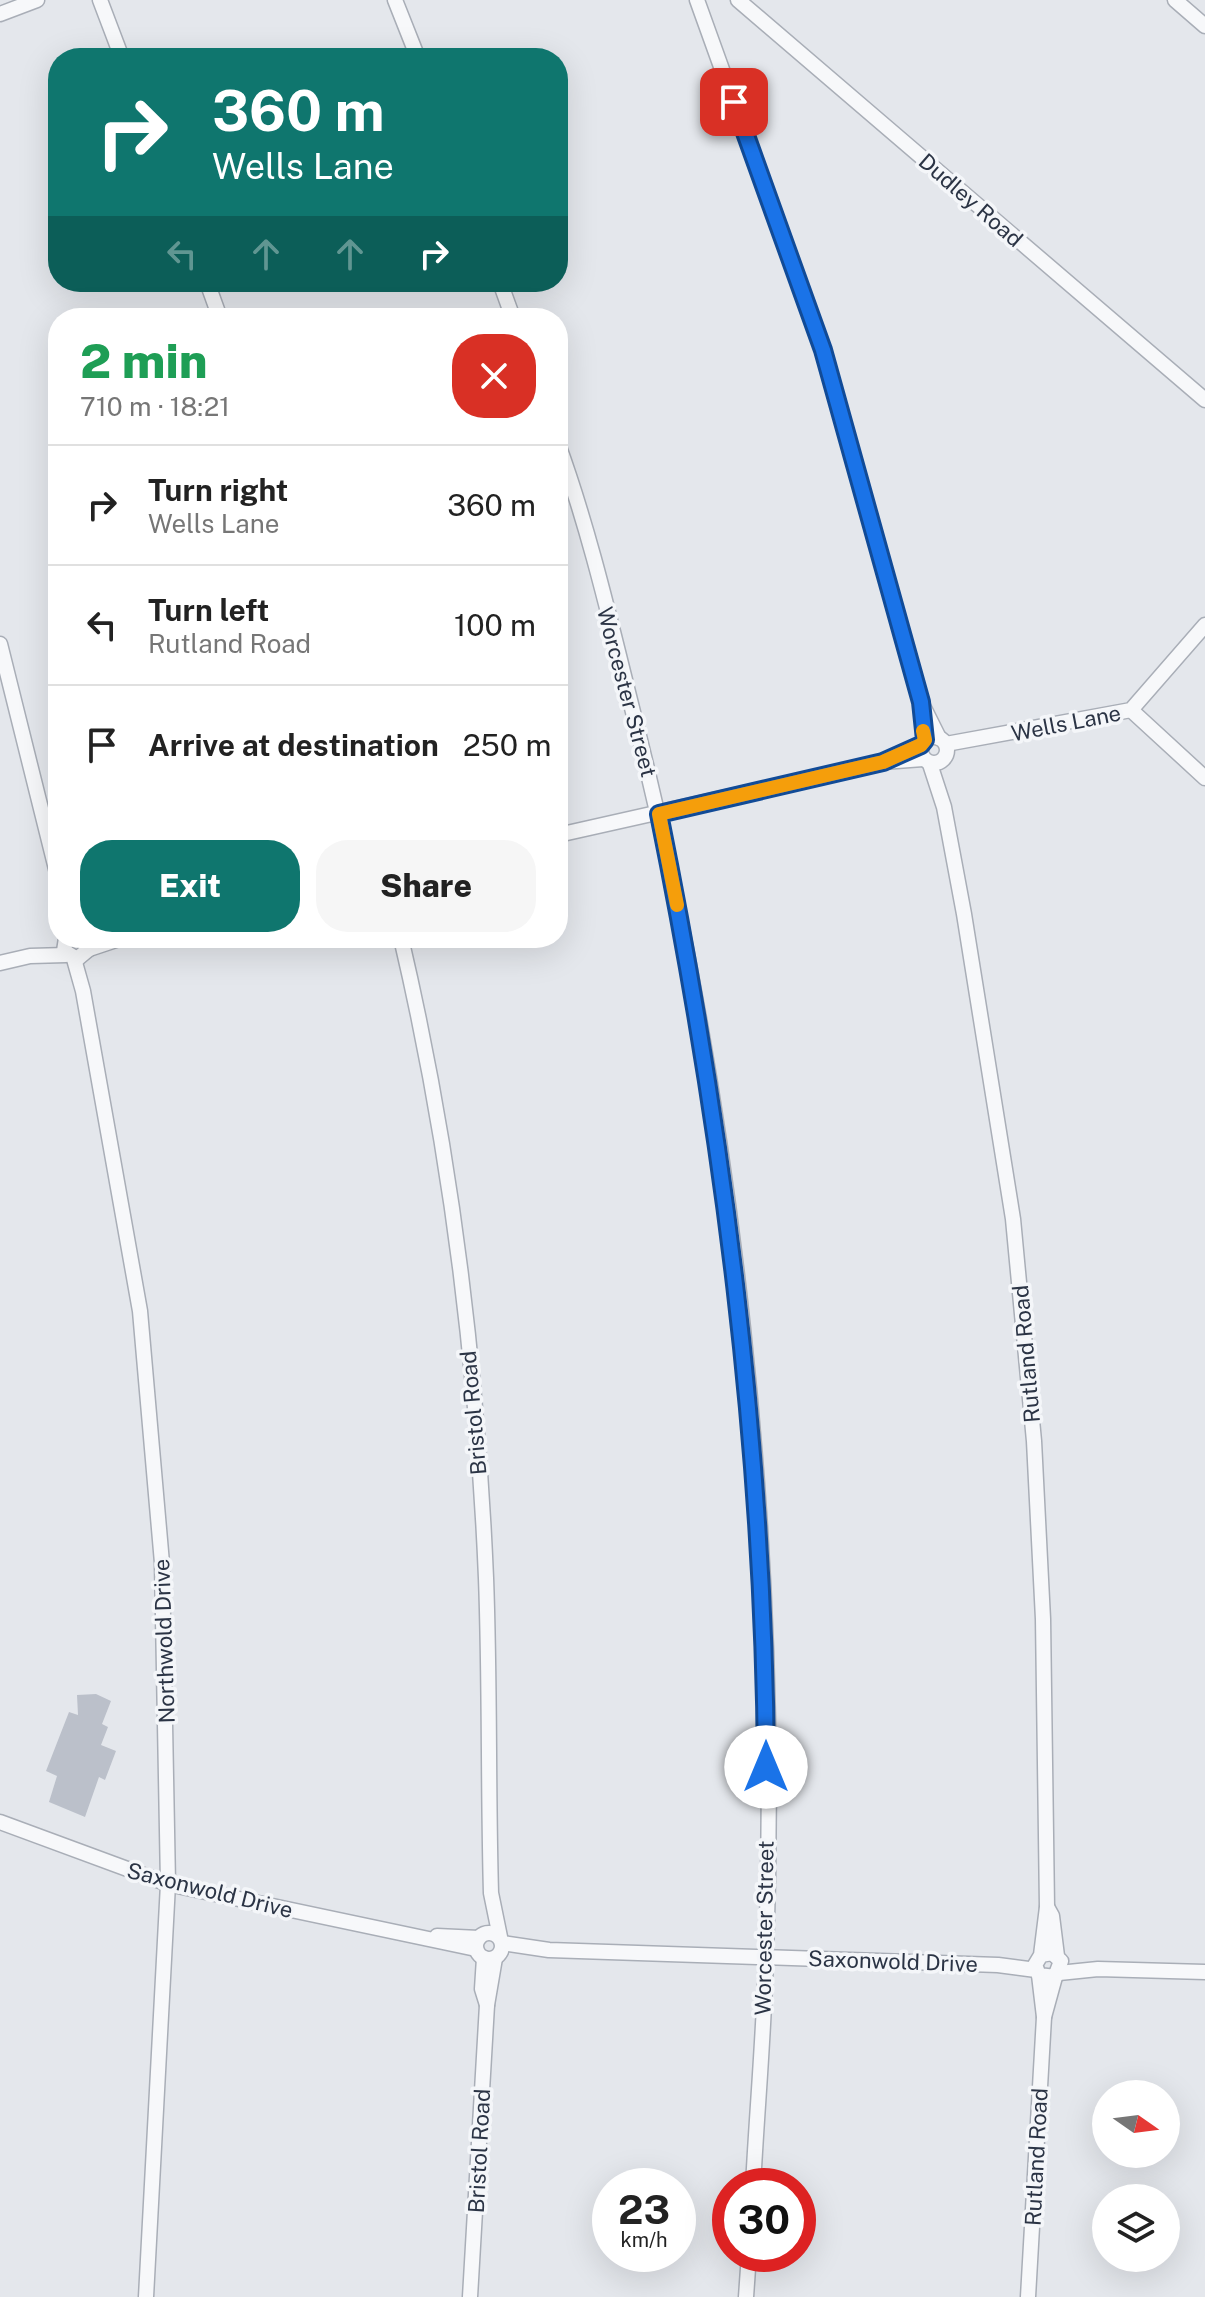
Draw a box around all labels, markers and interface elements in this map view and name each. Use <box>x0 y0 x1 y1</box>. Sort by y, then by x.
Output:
pin <box>700 68 768 136</box>
text: 360 m <box>212 78 385 144</box>
icon: right <box>80 80 184 184</box>
icon: arrive <box>712 80 756 124</box>
text: Wells Lane <box>212 145 394 187</box>
street label: Dudley Road <box>914 148 1028 252</box>
icon: left <box>160 232 204 276</box>
icon: ahead <box>244 232 288 276</box>
icon: ahead <box>328 232 372 276</box>
icon: right <box>412 232 456 276</box>
text: 2 min <box>80 332 208 389</box>
button: close <box>452 334 536 418</box>
text: 710 m · 18:21 <box>80 391 230 422</box>
text: Turn right <box>148 472 288 508</box>
icon: right <box>80 483 124 527</box>
text: 360 m <box>447 487 536 523</box>
text: Wells Lane <box>148 508 279 539</box>
text: Turn left <box>148 592 269 628</box>
icon: left <box>80 603 124 647</box>
street label: Worcester Street <box>592 604 662 780</box>
text: 100 m <box>454 607 536 643</box>
text: Rutland Road <box>148 628 311 659</box>
street label: Wells Lane <box>1009 700 1123 746</box>
icon: arrive <box>80 723 124 767</box>
text: Arrive at destination <box>148 727 439 763</box>
text: 250 m <box>463 727 551 763</box>
button: Exit <box>80 840 300 932</box>
button: Share <box>316 840 536 932</box>
street label: Rutland Road <box>1007 1284 1045 1424</box>
street label: Bristol Road <box>455 1350 491 1476</box>
street label: Northwold Drive <box>148 1558 180 1724</box>
position arrow <box>724 1725 808 1809</box>
street label: Worcester Street <box>749 1840 779 2016</box>
street label: Saxonwold Drive <box>124 1857 296 1923</box>
street label: Saxonwold Drive <box>808 1945 978 1977</box>
north arrow <box>1092 2080 1180 2168</box>
map controls <box>1092 2080 1180 2272</box>
street label: Rutland Road <box>1019 2087 1053 2227</box>
street label: Bristol Road <box>463 2088 495 2214</box>
speed limit sign: 30 <box>712 2168 816 2272</box>
button: layers <box>1092 2184 1180 2272</box>
text: 23 <box>618 2186 670 2233</box>
text: km/h <box>620 2228 668 2252</box>

